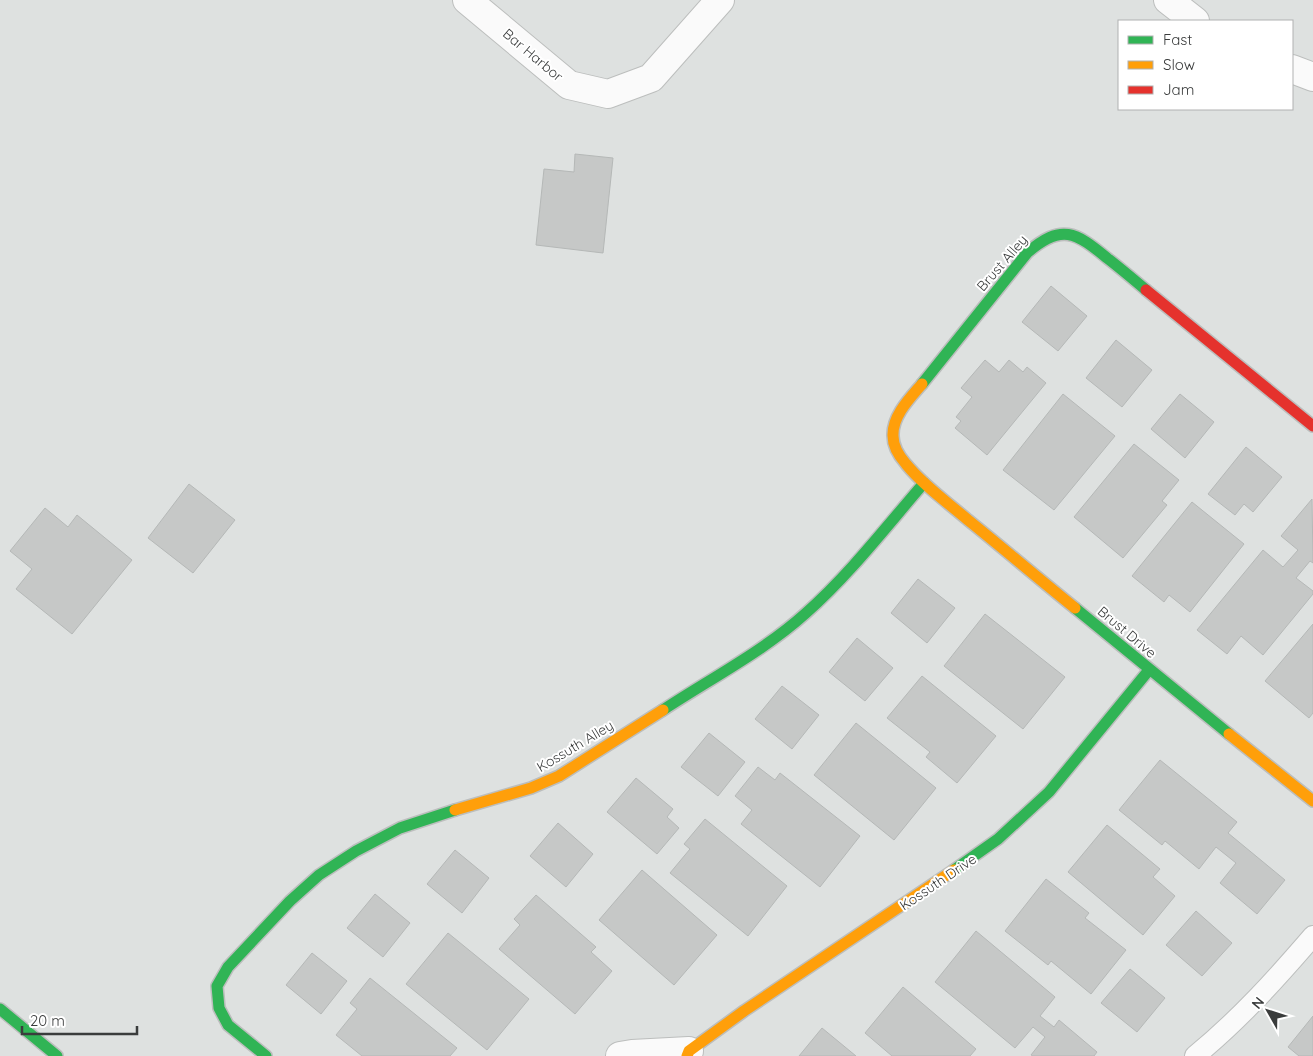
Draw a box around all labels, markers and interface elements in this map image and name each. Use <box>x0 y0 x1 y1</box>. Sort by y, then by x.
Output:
legend <box>1118 20 1293 110</box>
street label: Bar Harbor <box>499 25 567 86</box>
text: Fast <box>1163 30 1192 49</box>
text: Slow <box>1163 55 1195 74</box>
text: Jam <box>1163 80 1194 99</box>
street label: Brust Alley <box>973 231 1031 295</box>
street label: Brust Drive <box>1094 602 1160 662</box>
street label: Kossuth Alley <box>533 716 617 776</box>
street label: Kossuth Drive <box>896 850 980 914</box>
north arrow <box>1243 986 1293 1036</box>
text: N <box>1248 993 1268 1012</box>
scale bar <box>22 1004 138 1036</box>
text: 20 m <box>30 1011 65 1030</box>

